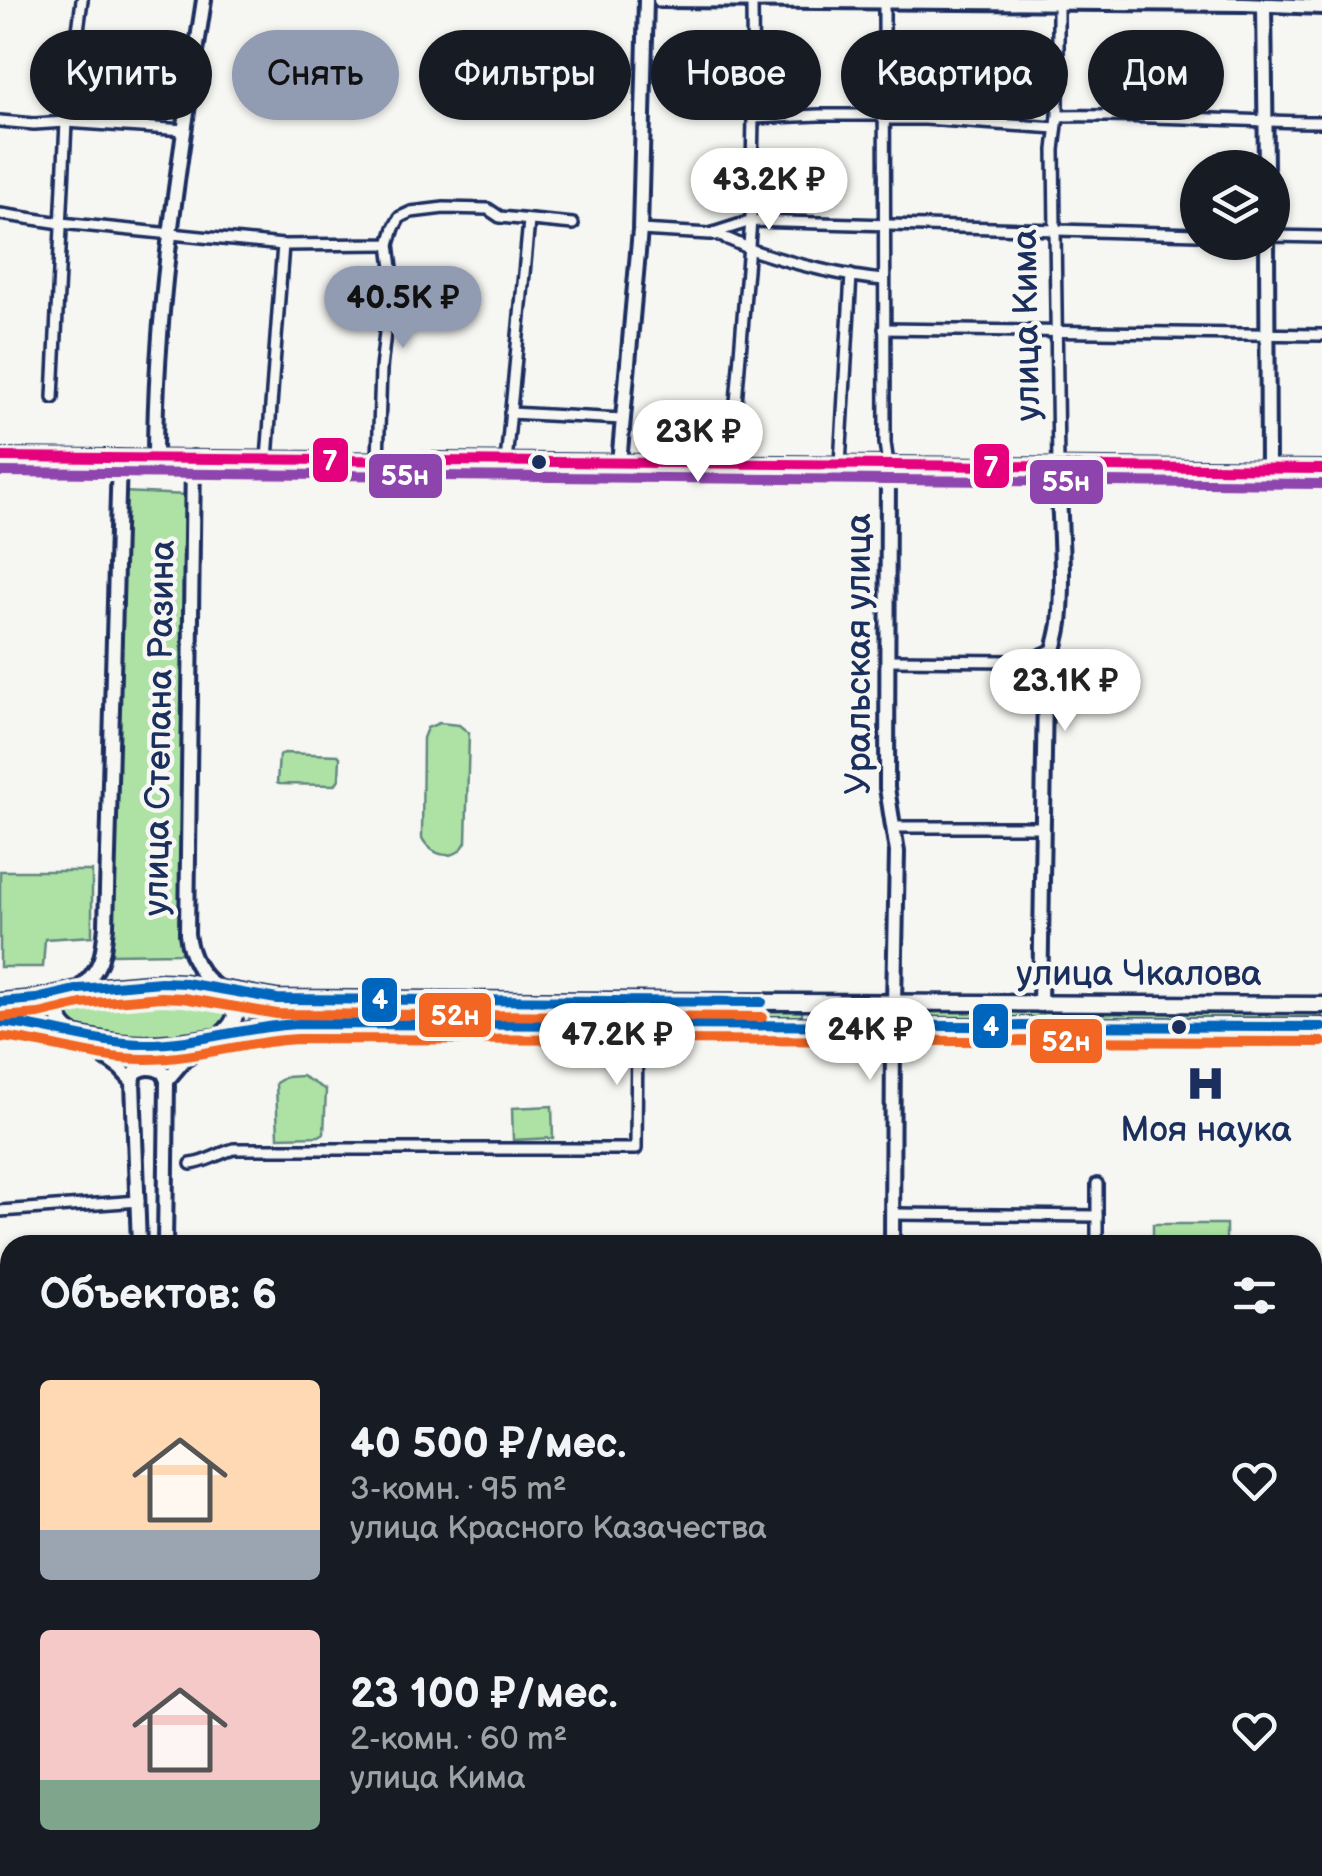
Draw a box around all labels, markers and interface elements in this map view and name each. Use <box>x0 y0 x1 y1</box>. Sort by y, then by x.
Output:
chip: Купить <box>30 30 212 120</box>
chip: Снять <box>232 30 399 120</box>
chip: Фильтры <box>419 30 631 120</box>
chip: Новое <box>651 30 821 120</box>
chip: Квартира <box>841 30 1068 120</box>
chip: Дом <box>1088 30 1224 120</box>
pin: 43.2K ₽ <box>677 148 861 233</box>
map controls <box>1180 150 1290 260</box>
button: layers <box>1180 150 1290 260</box>
text: 43.2K ₽ <box>713 161 825 200</box>
street label: улица Кима <box>1004 228 1050 421</box>
pin: 40.5K ₽ <box>311 266 495 351</box>
text: 40.5K ₽ <box>346 279 460 318</box>
pin: 23K ₽ <box>628 400 768 485</box>
text: 23K ₽ <box>655 413 741 452</box>
line badge: 7 <box>311 436 350 484</box>
line badge: 7 <box>972 442 1011 490</box>
text: 7 <box>322 445 338 478</box>
text: 7 <box>983 451 999 484</box>
line badge: 55н <box>367 452 444 500</box>
unlabelled marker <box>529 452 549 472</box>
line badge: 55н <box>1028 458 1105 506</box>
text: 55н <box>381 460 429 493</box>
text: 55н <box>1042 466 1090 499</box>
street label: Уральская улица <box>838 513 881 795</box>
street label: улица Степана Разина <box>135 539 185 917</box>
pin: 23.1K ₽ <box>973 649 1157 734</box>
text: 23.1K ₽ <box>1012 662 1118 701</box>
street label: улица Чкалова <box>1016 953 1262 996</box>
line badge: 4 <box>360 976 399 1024</box>
text: 4 <box>372 984 389 1017</box>
line badge: 52н <box>417 991 493 1039</box>
pin: 24K ₽ <box>800 998 940 1083</box>
text: 52н <box>430 1000 480 1033</box>
line badge: 4 <box>971 1002 1010 1050</box>
pin: 47.2K ₽ <box>525 1003 709 1088</box>
text: 24K ₽ <box>827 1011 913 1050</box>
text: 4 <box>983 1011 1000 1044</box>
text: 47.2K ₽ <box>561 1016 673 1055</box>
line badge: 52н <box>1028 1017 1104 1065</box>
unlabelled marker <box>1169 1017 1189 1037</box>
text: 52н <box>1041 1026 1091 1059</box>
hospital icon: Моя наука <box>1185 1062 1227 1104</box>
place label: Моя наука <box>1120 1109 1292 1152</box>
icon: filters <box>1227 1268 1282 1323</box>
text: Объектов: 6 <box>40 1270 277 1321</box>
text: 40 500 ₽/мес. <box>350 1419 627 1470</box>
icon: home <box>120 1420 240 1540</box>
icon: heart <box>1227 1453 1282 1508</box>
text: 3-комн. · 95 m² <box>350 1470 567 1509</box>
text: улица Красного Казачества <box>350 1509 767 1548</box>
text: 23 100 ₽/мес. <box>350 1669 618 1720</box>
icon: home <box>120 1670 240 1790</box>
icon: heart <box>1227 1703 1282 1758</box>
text: 2-комн. · 60 m² <box>350 1720 567 1759</box>
text: улица Кима <box>350 1759 526 1798</box>

